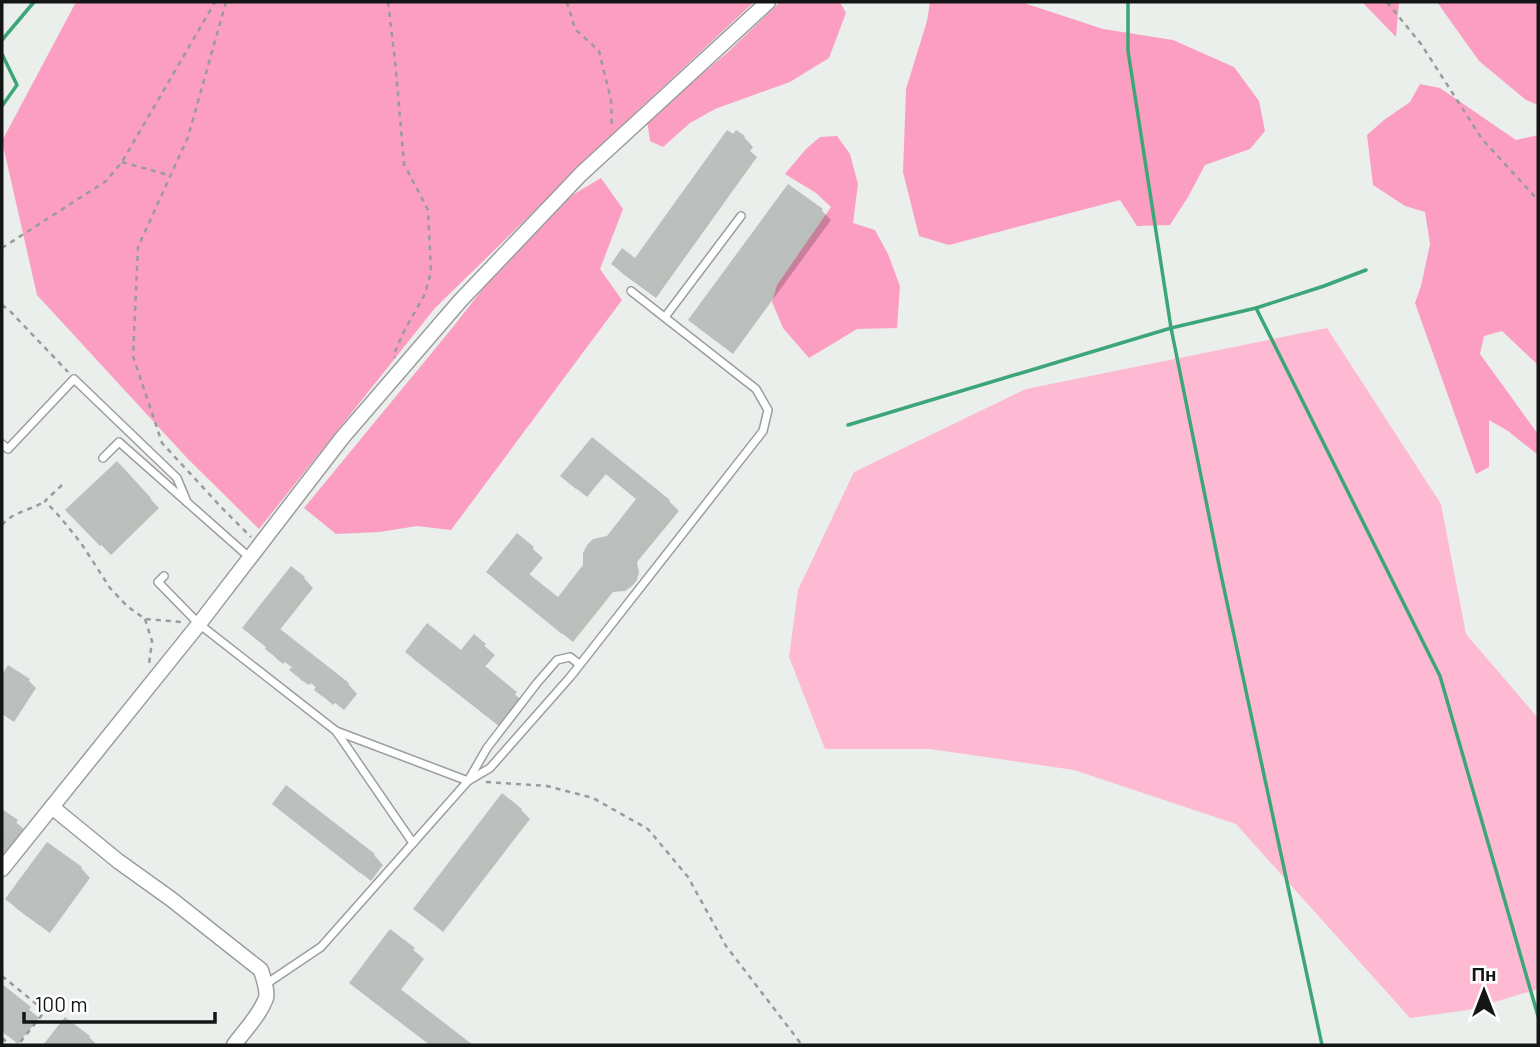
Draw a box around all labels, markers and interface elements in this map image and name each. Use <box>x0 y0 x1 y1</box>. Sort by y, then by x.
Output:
north arrow <box>1449 956 1519 1026</box>
text: Пн <box>1471 962 1497 985</box>
scale bar <box>24 981 215 1025</box>
text: 100 m <box>35 991 88 1016</box>

